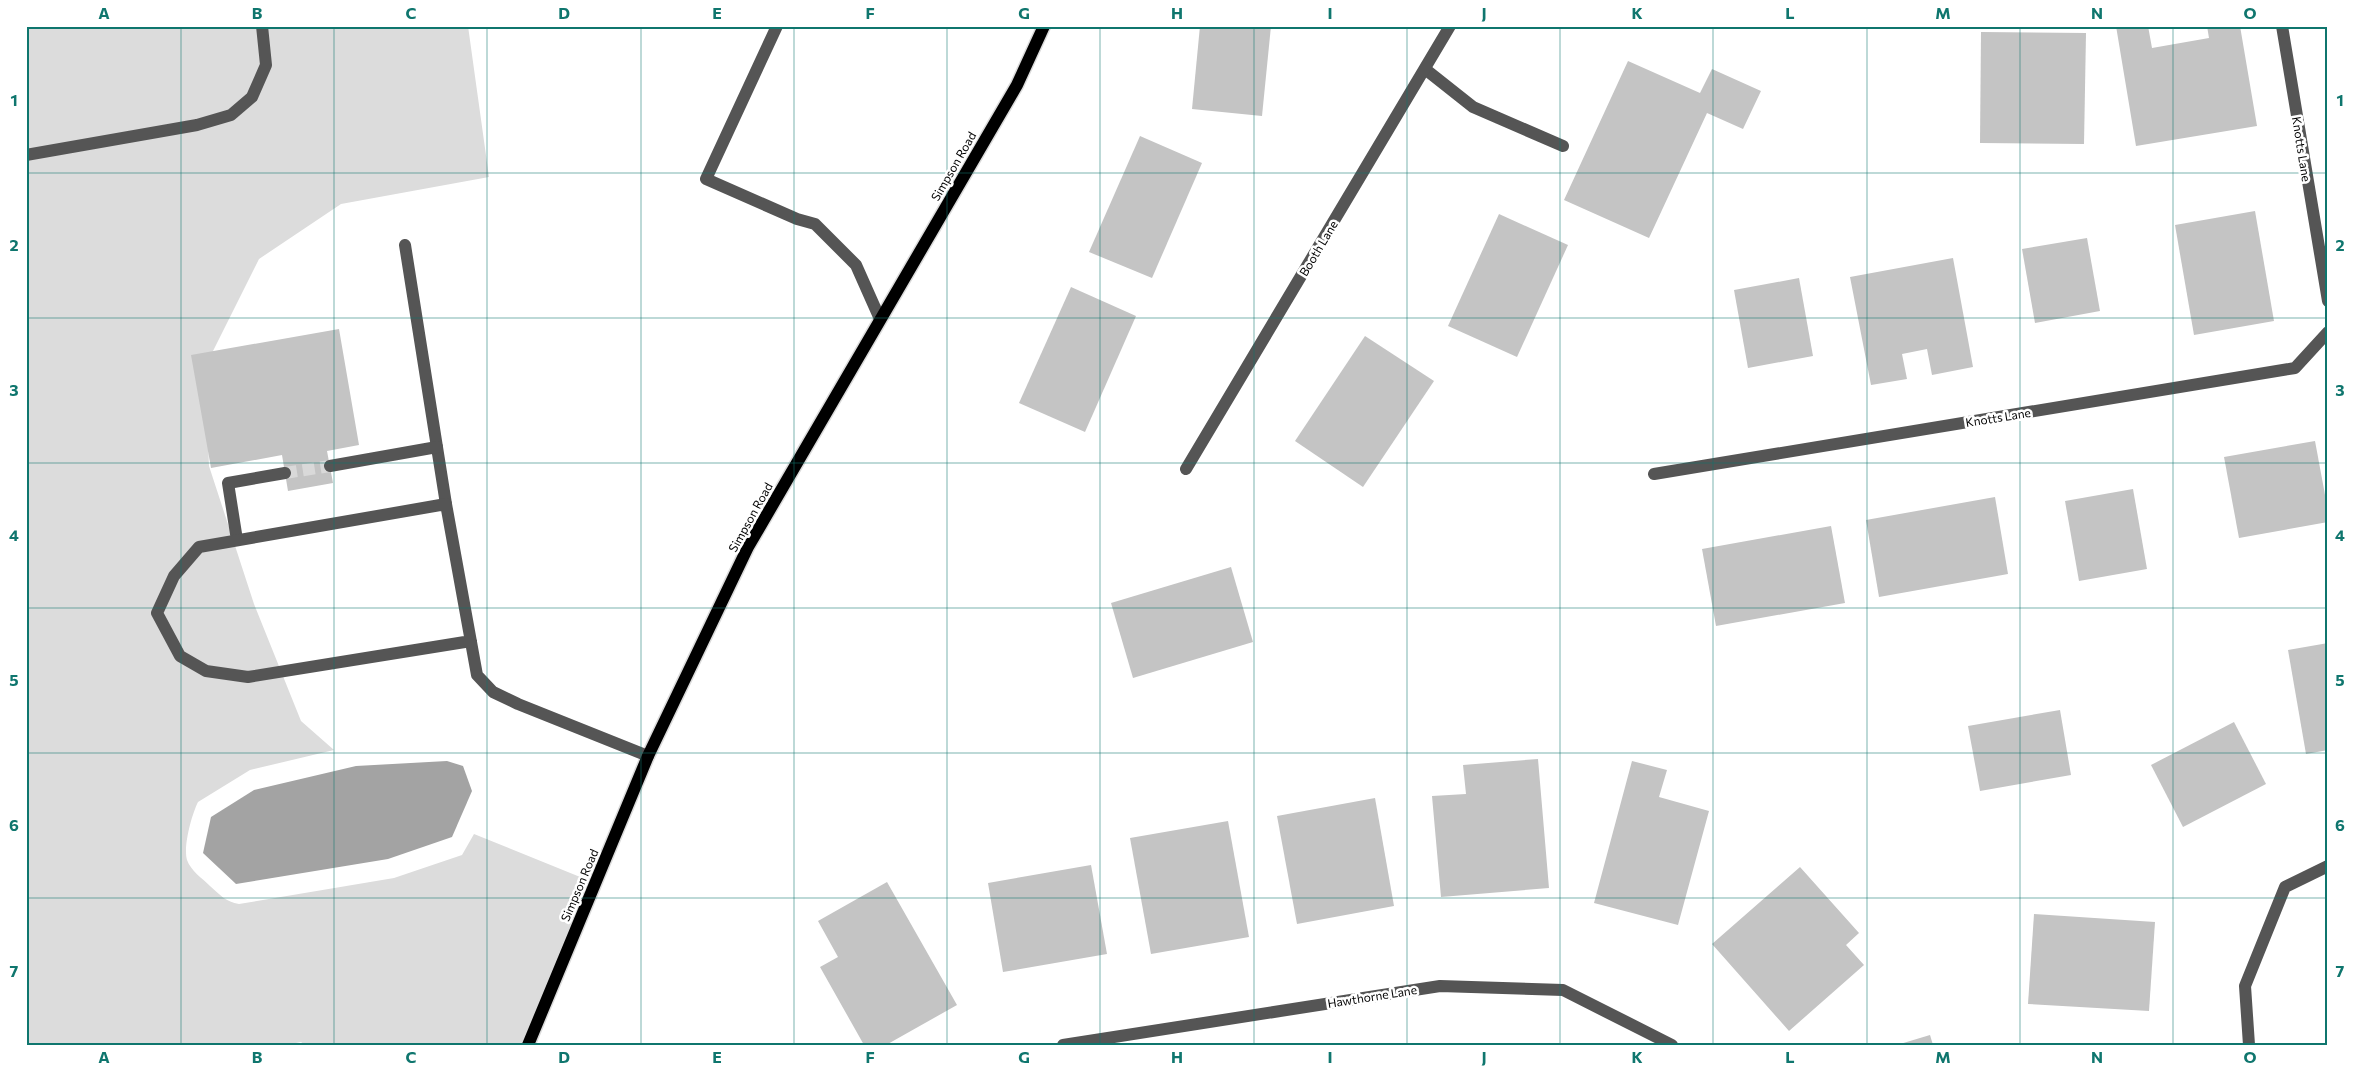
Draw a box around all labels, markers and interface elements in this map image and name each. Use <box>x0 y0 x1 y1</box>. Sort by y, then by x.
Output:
text: A <box>98 3 110 22</box>
text: B <box>252 3 263 22</box>
text: C <box>406 3 417 22</box>
text: D <box>558 3 570 22</box>
text: E <box>712 3 722 22</box>
text: F <box>865 3 875 22</box>
text: G <box>1018 3 1030 22</box>
text: H <box>1171 3 1183 22</box>
text: I <box>1327 3 1333 22</box>
text: J <box>1481 3 1487 22</box>
text: K <box>1631 3 1643 22</box>
text: L <box>1785 3 1795 22</box>
text: M <box>1935 3 1951 22</box>
text: N <box>2091 3 2103 22</box>
text: O <box>2243 3 2257 22</box>
text: 1 <box>10 90 18 109</box>
text: 1 <box>2336 90 2344 109</box>
street label: Knotts Lane <box>2290 115 2314 183</box>
street label: Simpson Road <box>928 129 978 203</box>
street label: Booth Lane <box>1296 218 1340 278</box>
text: 2 <box>9 235 19 254</box>
text: 2 <box>2335 235 2345 254</box>
text: 3 <box>9 380 19 399</box>
text: 3 <box>2335 380 2345 399</box>
street label: Knotts Lane <box>1964 405 2032 429</box>
street label: Simpson Road <box>725 480 775 554</box>
text: 4 <box>9 525 19 544</box>
text: 4 <box>2335 525 2345 544</box>
text: 5 <box>9 670 19 689</box>
text: 5 <box>2335 670 2345 689</box>
text: 6 <box>9 815 19 834</box>
text: 6 <box>2335 815 2345 834</box>
street label: Simpson Road <box>557 847 601 923</box>
text: 7 <box>10 961 19 980</box>
text: 7 <box>2336 961 2345 980</box>
street label: Hawthorne Lane <box>1326 982 1418 1010</box>
text: A <box>98 1047 110 1066</box>
text: B <box>252 1047 263 1066</box>
text: C <box>406 1047 417 1066</box>
text: D <box>558 1047 570 1066</box>
text: E <box>712 1047 722 1066</box>
text: F <box>865 1047 875 1066</box>
text: G <box>1018 1047 1030 1066</box>
text: H <box>1171 1047 1183 1066</box>
text: I <box>1327 1047 1333 1066</box>
text: J <box>1481 1047 1487 1066</box>
text: K <box>1631 1047 1643 1066</box>
text: L <box>1785 1047 1795 1066</box>
text: M <box>1935 1047 1951 1066</box>
text: N <box>2091 1047 2103 1066</box>
text: O <box>2243 1047 2257 1066</box>

